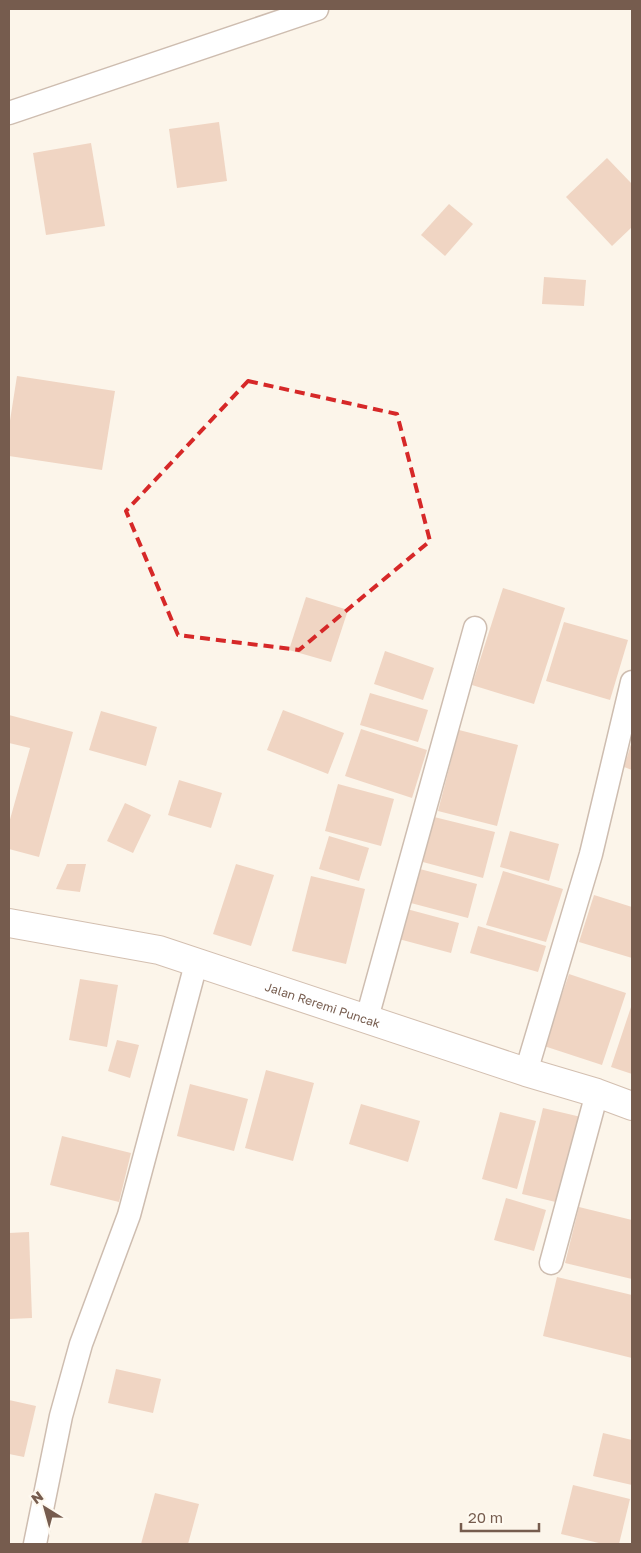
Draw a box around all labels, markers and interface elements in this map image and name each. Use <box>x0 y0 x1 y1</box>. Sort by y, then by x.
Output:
street label: Jalan Reremi Puncak <box>263 978 383 1031</box>
north arrow <box>20 1483 70 1533</box>
text: N <box>28 1487 46 1507</box>
scale bar <box>461 1500 538 1532</box>
text: 20 m <box>468 1508 503 1526</box>

